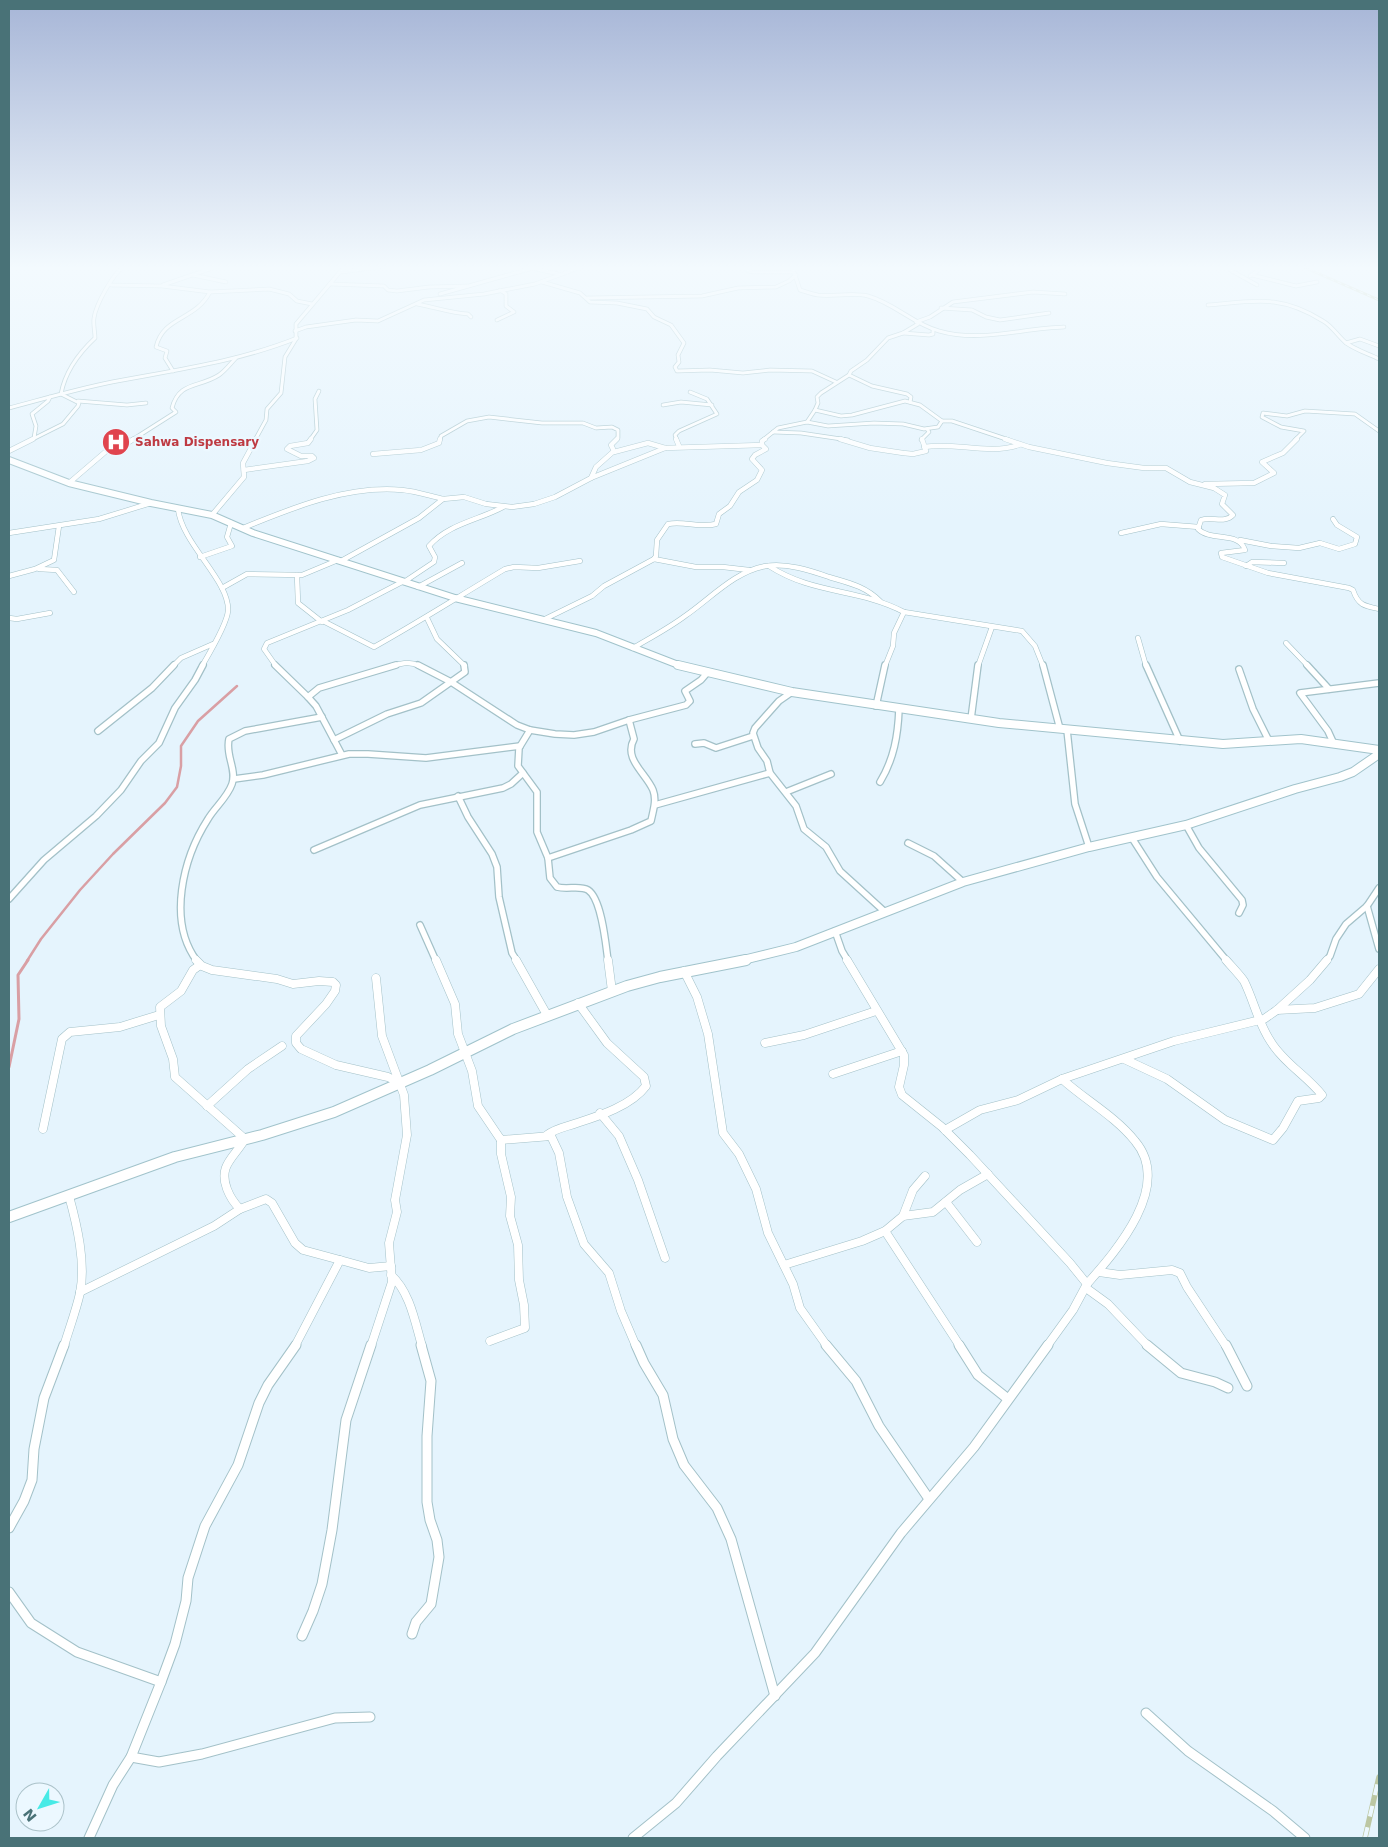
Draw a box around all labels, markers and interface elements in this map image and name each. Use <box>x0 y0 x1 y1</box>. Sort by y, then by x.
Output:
hospital icon: Sahwa Dispensary <box>101 427 131 457</box>
place label: Sahwa Dispensary <box>135 435 259 449</box>
north arrow <box>15 1782 65 1832</box>
text: N <box>20 1806 40 1825</box>

